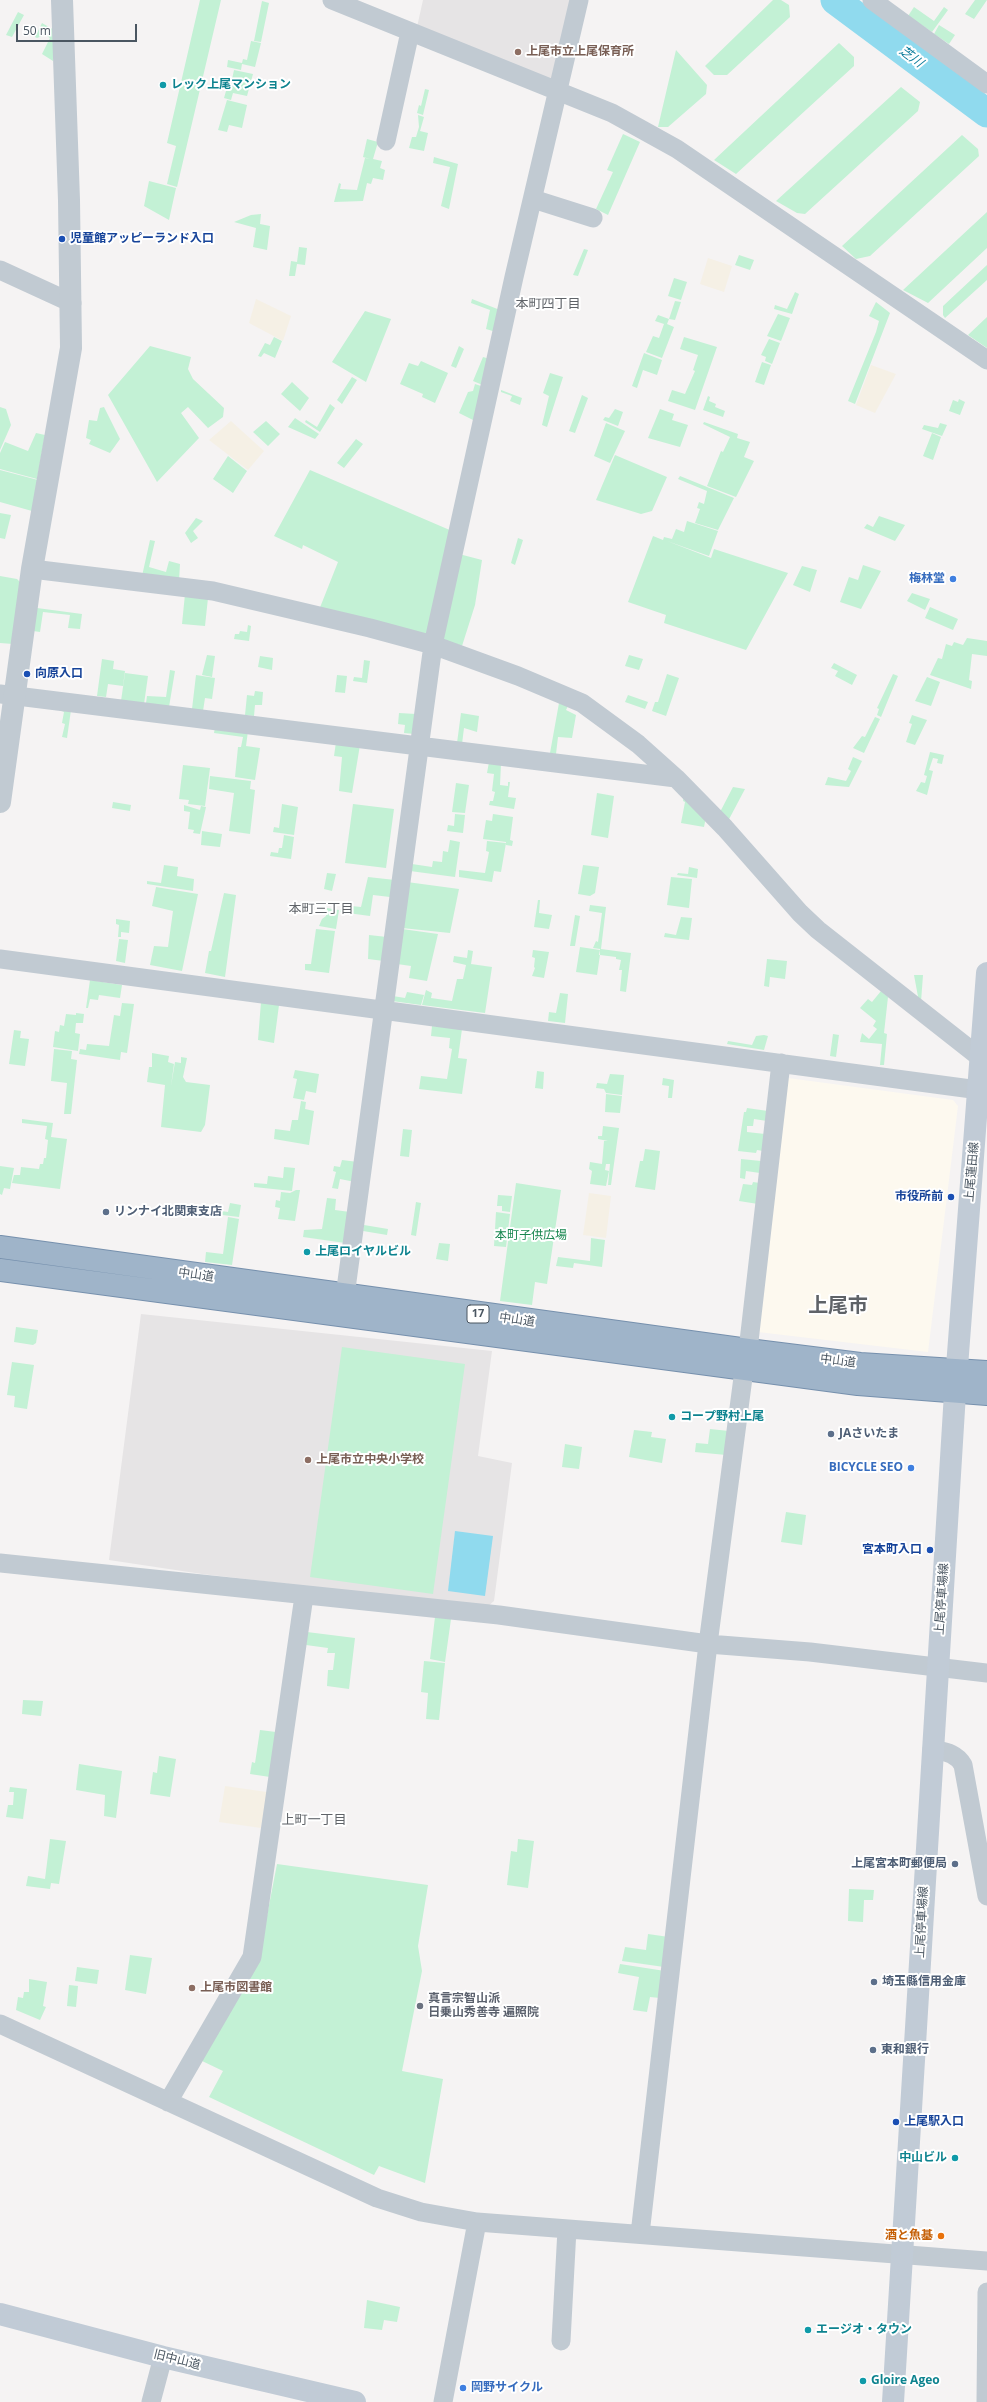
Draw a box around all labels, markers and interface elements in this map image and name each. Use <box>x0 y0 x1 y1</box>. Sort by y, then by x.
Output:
scale bar <box>18 16 139 42</box>
text: 50 m <box>23 22 51 39</box>
water label: 芝川 <box>896 43 926 71</box>
place label: 上尾市立上尾保育所 <box>526 45 634 59</box>
marker: 上尾市立上尾保育所 <box>513 47 523 57</box>
place label: レック上尾マンション <box>171 78 291 92</box>
marker: レック上尾マンション <box>158 80 168 90</box>
place label: 児童館アッピーランド入口 <box>70 232 214 246</box>
marker: 児童館アッピーランド入口 <box>57 234 67 244</box>
district label: 本町四丁目 <box>516 296 580 312</box>
place label: 梅林堂 <box>909 572 945 586</box>
marker: 梅林堂 <box>948 574 958 584</box>
place label: 向原入口 <box>35 667 83 681</box>
marker: 向原入口 <box>22 669 32 679</box>
district label: 本町三丁目 <box>289 901 353 917</box>
street label: 上尾蓮田線 <box>962 1141 982 1203</box>
place label: 市役所前 <box>895 1190 943 1204</box>
marker: 市役所前 <box>946 1192 956 1202</box>
place label: リンナイ北関東支店 <box>114 1205 222 1219</box>
marker: リンナイ北関東支店 <box>101 1207 111 1217</box>
park label: 本町子供広場 <box>495 1229 567 1243</box>
place label: 上尾ロイヤルビル <box>315 1245 411 1259</box>
marker: 上尾ロイヤルビル <box>302 1247 312 1257</box>
street label: 中山道 <box>177 1265 215 1285</box>
district label: 上尾市 <box>808 1294 868 1318</box>
road number: 17 <box>467 1305 489 1323</box>
street label: 中山道 <box>498 1310 536 1330</box>
street label: 中山道 <box>819 1352 857 1370</box>
place label: コープ野村上尾 <box>680 1410 764 1424</box>
marker: コープ野村上尾 <box>667 1412 677 1422</box>
place label: JAさいたま <box>839 1427 899 1441</box>
marker: JAさいたま <box>826 1429 836 1439</box>
place label: 上尾市立中央小学校 <box>316 1453 424 1467</box>
marker: 上尾市立中央小学校 <box>303 1455 313 1465</box>
place label: BICYCLE SEO <box>829 1461 903 1475</box>
marker: BICYCLE SEO <box>906 1463 916 1473</box>
place label: 宮本町入口 <box>862 1543 922 1557</box>
marker: 宮本町入口 <box>925 1545 935 1555</box>
street label: 上尾停車場線 <box>932 1563 952 1635</box>
district label: 上町一丁目 <box>282 1812 346 1828</box>
place label: 上尾宮本町郵便局 <box>851 1857 947 1871</box>
marker: 上尾宮本町郵便局 <box>950 1859 960 1869</box>
street label: 上尾停車場線 <box>913 1886 931 1958</box>
place label: 埼玉縣信用金庫 <box>882 1975 966 1989</box>
marker: 埼玉縣信用金庫 <box>869 1977 879 1987</box>
place label: 上尾市図書館 <box>200 1981 272 1995</box>
marker: 上尾市図書館 <box>187 1983 197 1993</box>
place label: 真言宗智山派 日乗山秀善寺 遍照院 <box>428 1992 539 2020</box>
marker: 真言宗智山派 日乗山秀善寺 遍照院 <box>415 2001 425 2011</box>
place label: 東和銀行 <box>881 2043 929 2057</box>
marker: 東和銀行 <box>868 2045 878 2055</box>
place label: 上尾駅入口 <box>904 2115 964 2129</box>
marker: 上尾駅入口 <box>891 2117 901 2127</box>
place label: 中山ビル <box>899 2151 947 2165</box>
marker: 中山ビル <box>950 2153 960 2163</box>
place label: 酒と魚基 <box>885 2229 933 2243</box>
marker: 酒と魚基 <box>936 2231 946 2241</box>
place label: エージオ・タウン <box>816 2323 912 2337</box>
marker: エージオ・タウン <box>803 2325 813 2335</box>
street label: 旧中山道 <box>152 2347 202 2373</box>
place label: Gloire Ageo <box>871 2374 940 2388</box>
marker: Gloire Ageo <box>858 2376 868 2386</box>
place label: 岡野サイクル <box>471 2381 543 2395</box>
marker: 岡野サイクル <box>458 2383 468 2393</box>

